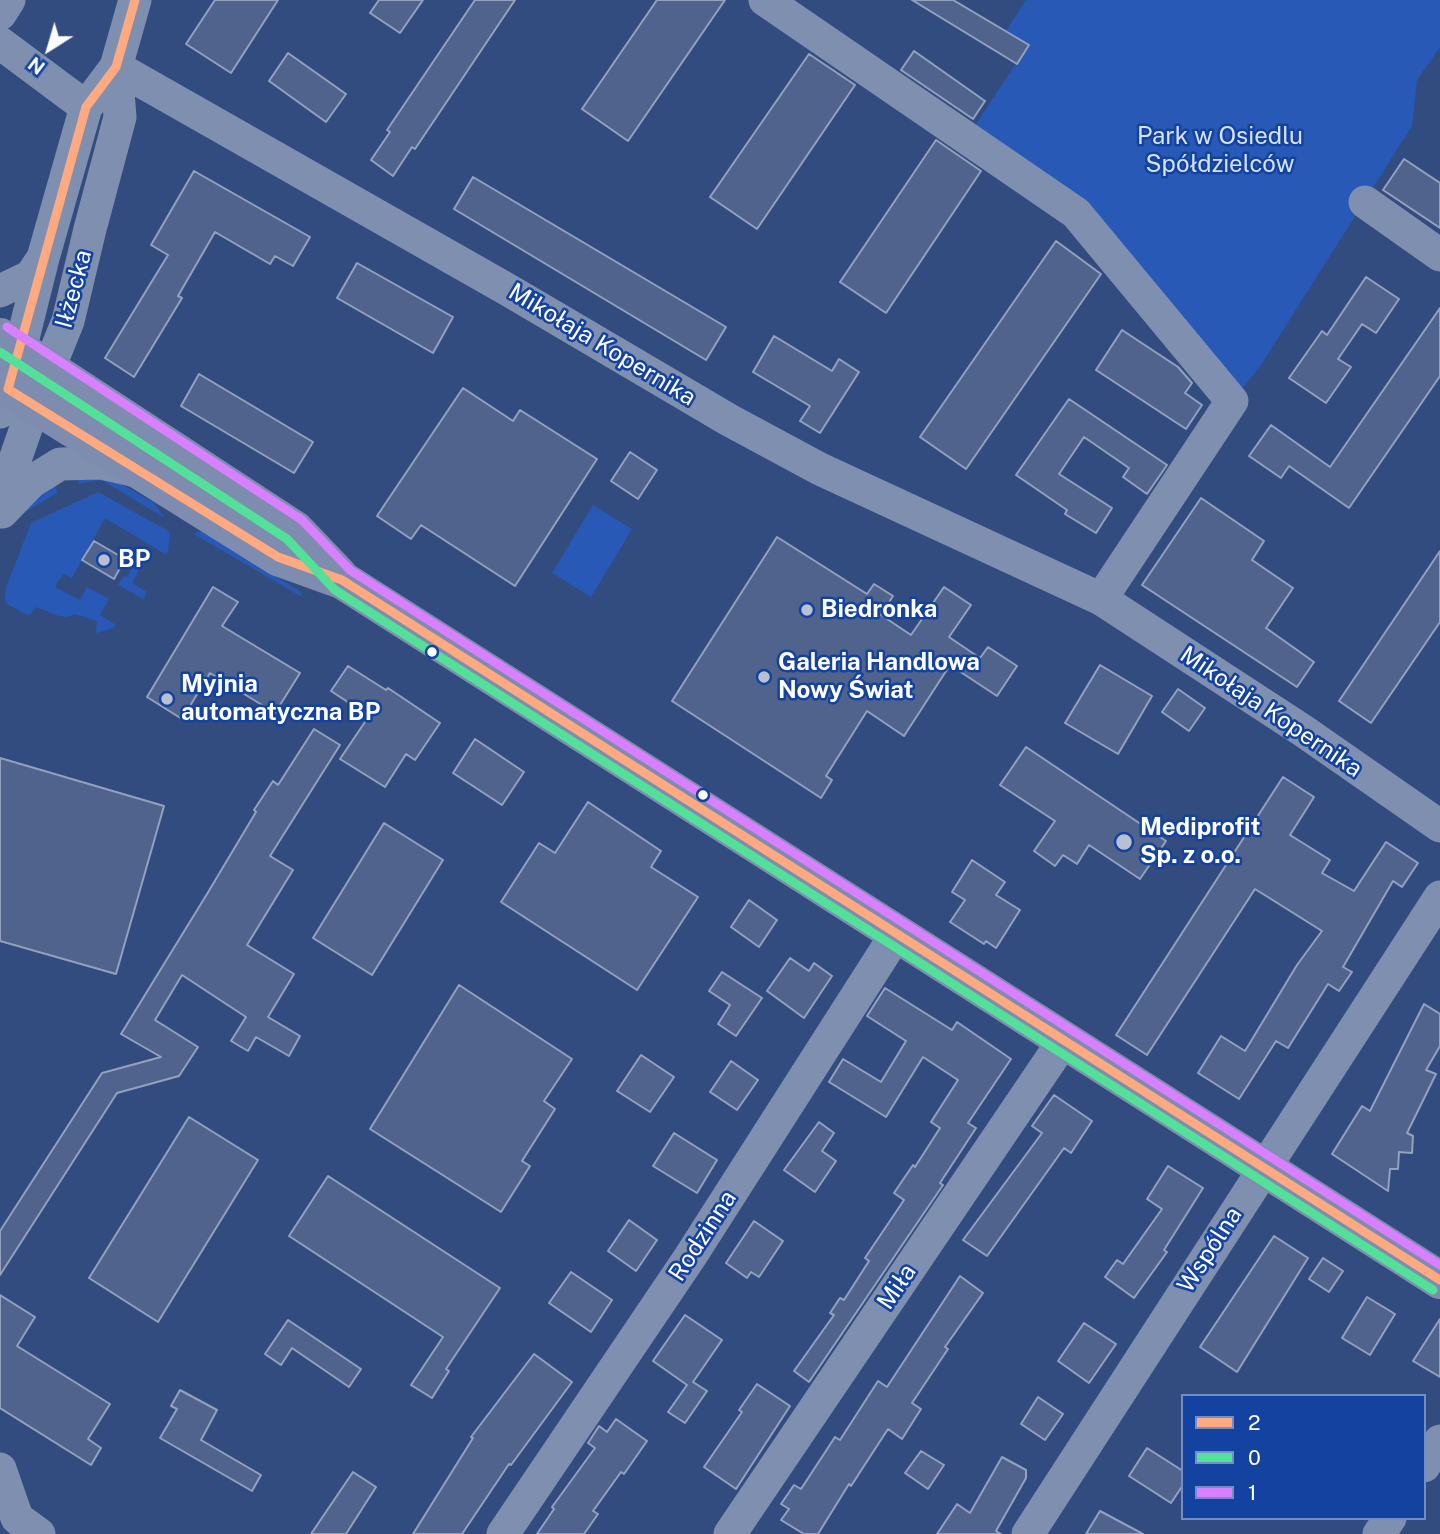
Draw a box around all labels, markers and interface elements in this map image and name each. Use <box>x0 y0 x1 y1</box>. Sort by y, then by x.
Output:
north arrow <box>14 14 84 84</box>
text: N <box>24 53 49 79</box>
park label: Park w Osiedlu Spółdzielców <box>1137 123 1303 179</box>
street label: Iłżecka <box>50 247 98 331</box>
street label: Mikołaja Kopernika <box>503 278 701 412</box>
place label: BP <box>118 546 150 574</box>
marker: BP <box>96 552 112 568</box>
place label: Biedronka <box>821 596 937 624</box>
marker: Biedronka <box>799 602 815 618</box>
street label: Mikołaja Kopernika <box>1174 640 1368 784</box>
unlabelled marker <box>425 645 439 659</box>
place label: Galeria Handlowa Nowy Świat <box>778 649 980 705</box>
marker: Galeria Handlowa Nowy Świat <box>756 669 772 685</box>
place label: Myjnia automatyczna BP <box>181 671 380 727</box>
marker: Myjnia automatyczna BP <box>159 691 175 707</box>
unlabelled marker <box>696 788 710 802</box>
place label: Mediprofit Sp. z o.o. <box>1140 814 1260 870</box>
marker: Mediprofit Sp. z o.o. <box>1114 832 1134 852</box>
street label: Rodzinna <box>663 1185 743 1287</box>
street label: Wspólna <box>1172 1202 1248 1298</box>
street label: Miła <box>871 1259 923 1315</box>
legend <box>1181 1394 1426 1520</box>
text: 2 <box>1248 1410 1261 1435</box>
text: 0 <box>1248 1445 1261 1470</box>
text: 1 <box>1248 1480 1257 1505</box>

